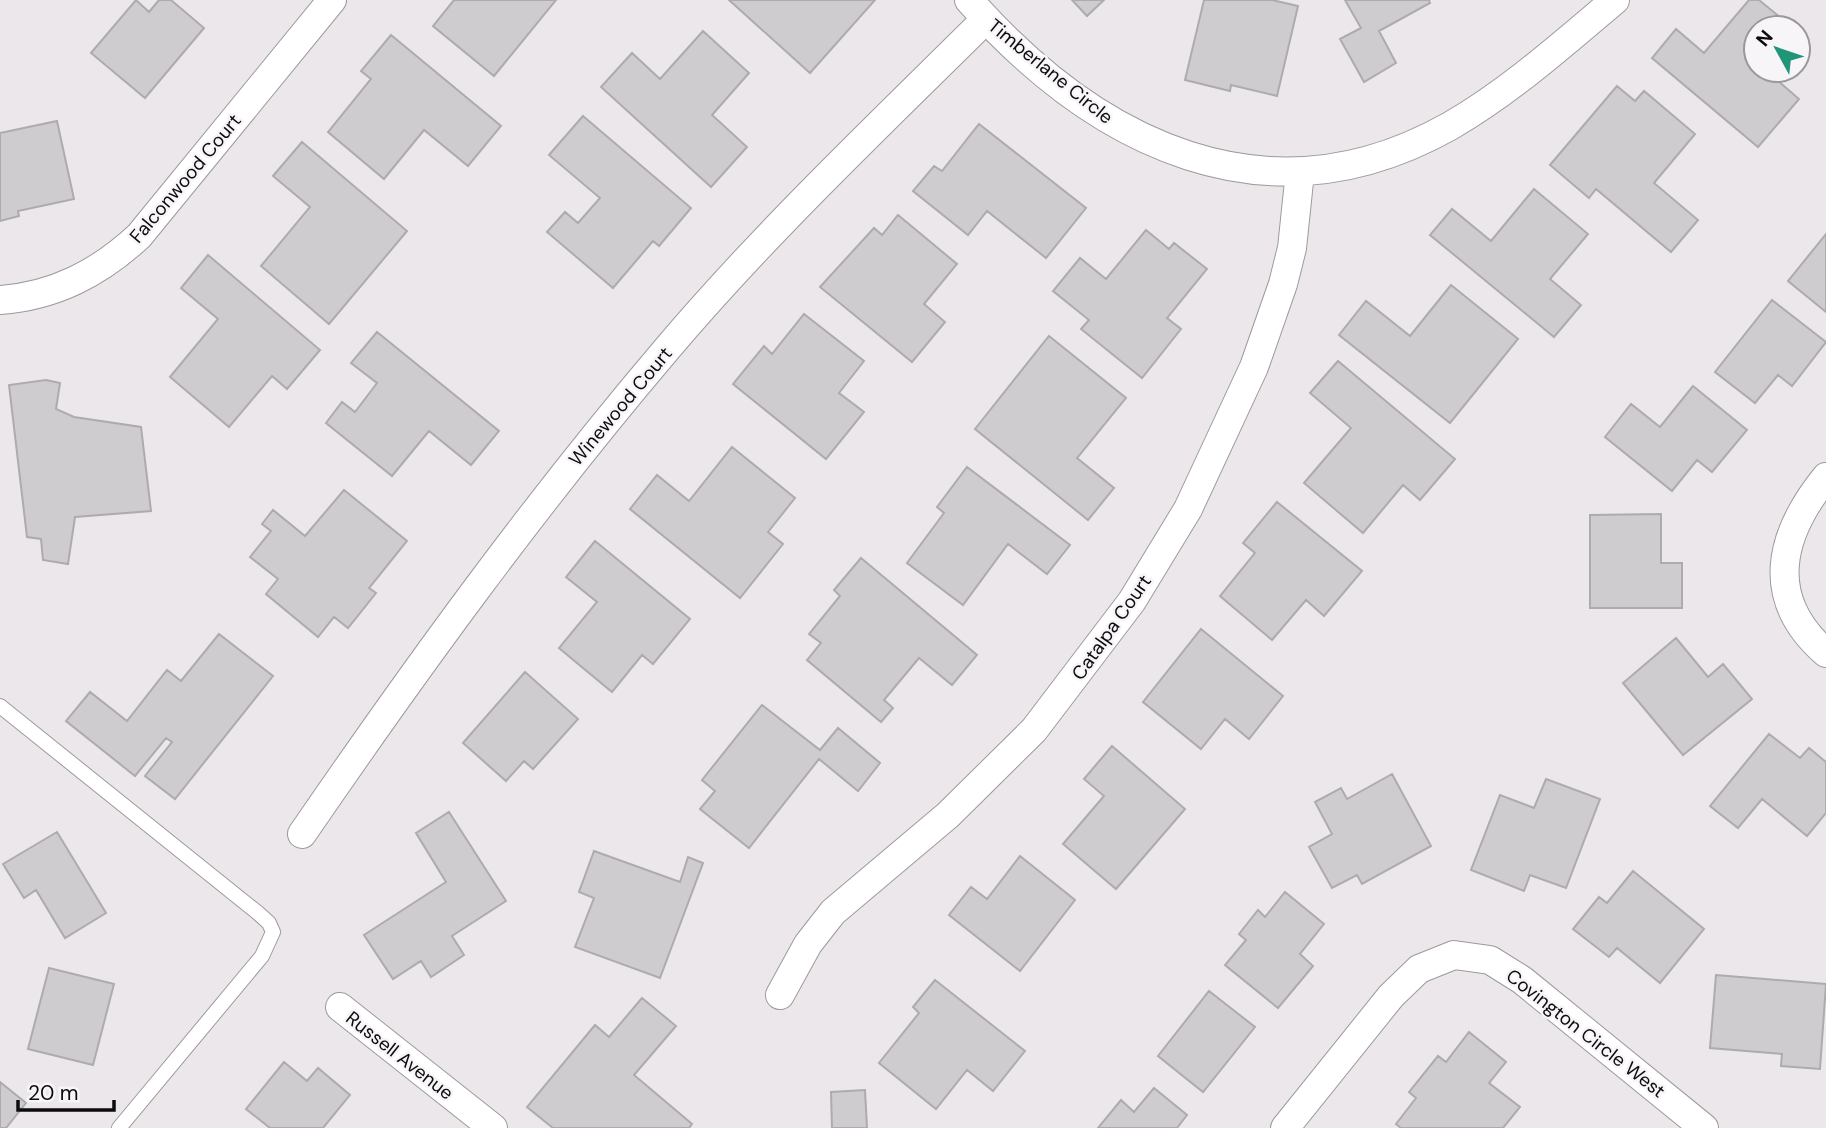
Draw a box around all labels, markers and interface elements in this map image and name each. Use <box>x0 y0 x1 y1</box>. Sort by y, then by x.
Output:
street label: Timberlane Circle <box>983 13 1118 130</box>
north arrow <box>1742 14 1812 84</box>
text: N <box>1750 25 1778 52</box>
street label: Falconwood Court <box>124 109 247 248</box>
street label: Winewood Court <box>563 342 678 471</box>
street label: Catalpa Court <box>1066 570 1157 685</box>
street label: Covington Circle West <box>1501 963 1670 1103</box>
street label: Russell Avenue <box>341 1005 459 1105</box>
scale bar <box>18 1068 114 1112</box>
text: 20 m <box>28 1079 79 1107</box>

